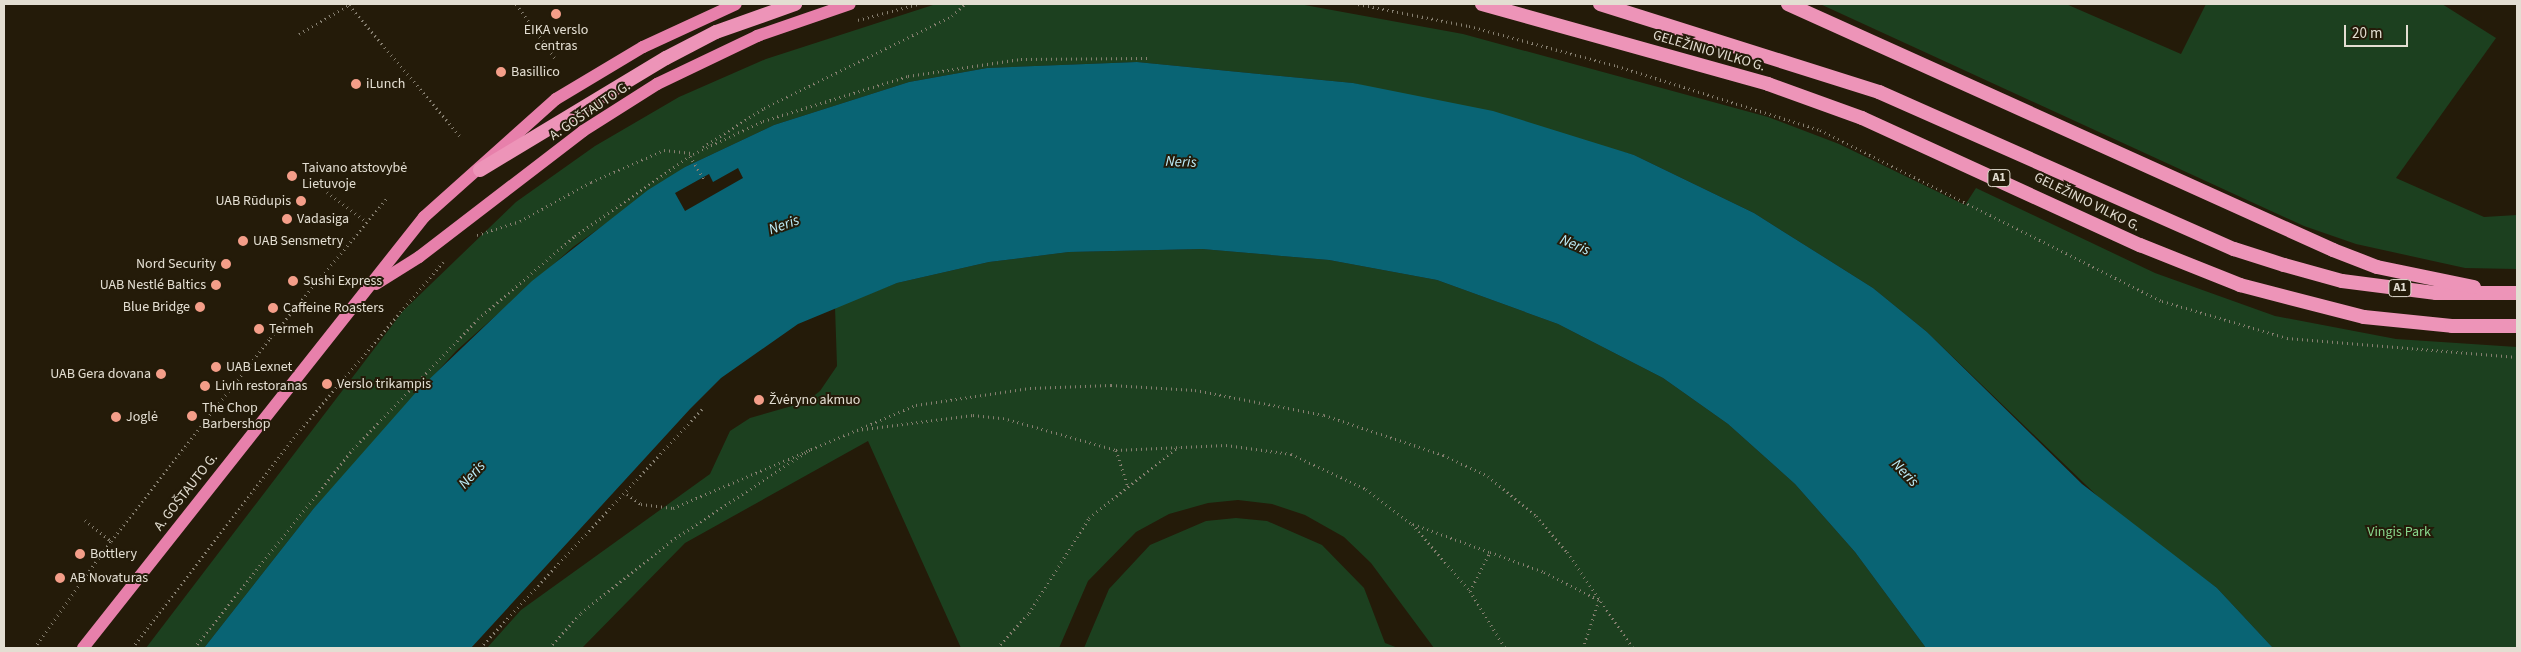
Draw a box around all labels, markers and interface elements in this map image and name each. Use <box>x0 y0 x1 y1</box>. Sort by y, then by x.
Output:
marker: EIKA verslo centras <box>550 8 562 20</box>
scale bar <box>2346 15 2410 47</box>
place label: EIKA verslo centras <box>524 22 588 54</box>
text: 20 m <box>2352 23 2382 44</box>
street label: GELEŽINIO VILKO G. <box>1651 27 1767 75</box>
place label: Basillico <box>511 64 560 80</box>
marker: Basillico <box>495 66 507 78</box>
place label: iLunch <box>366 76 405 92</box>
marker: iLunch <box>350 78 362 90</box>
street label: A. GOŠTAUTO G. <box>546 78 634 144</box>
water label: Neris <box>1165 152 1197 172</box>
place label: Taivano atstovybė Lietuvoje <box>302 160 407 192</box>
road number: A1 <box>1986 168 2012 188</box>
street label: GELEŽINIO VILKO G. <box>2031 169 2143 235</box>
marker: Taivano atstovybė Lietuvoje <box>286 170 298 182</box>
place label: UAB Rūdupis <box>216 193 291 209</box>
marker: UAB Rūdupis <box>295 195 307 207</box>
place label: Vadasiga <box>297 211 349 227</box>
water label: Neris <box>766 211 802 239</box>
marker: Vadasiga <box>281 213 293 225</box>
water label: Neris <box>1557 231 1593 259</box>
place label: UAB Sensmetry <box>253 233 343 249</box>
marker: UAB Sensmetry <box>237 235 249 247</box>
place label: Nord Security <box>136 256 216 272</box>
marker: Nord Security <box>220 258 232 270</box>
place label: Sushi Express <box>303 273 382 289</box>
marker: Sushi Express <box>287 275 299 287</box>
place label: UAB Nestlé Baltics <box>100 277 206 293</box>
road number: A1 <box>2388 278 2412 298</box>
marker: UAB Nestlé Baltics <box>210 279 222 291</box>
place label: Blue Bridge <box>123 299 190 315</box>
place label: Caffeine Roasters <box>283 300 384 316</box>
marker: Blue Bridge <box>194 301 206 313</box>
marker: Caffeine Roasters <box>267 302 279 314</box>
place label: Termeh <box>269 321 314 337</box>
marker: Termeh <box>253 323 265 335</box>
place label: UAB Lexnet <box>226 359 292 375</box>
marker: UAB Lexnet <box>210 361 222 373</box>
place label: UAB Gera dovana <box>50 366 151 382</box>
marker: UAB Gera dovana <box>155 368 167 380</box>
place label: Verslo trikampis <box>337 376 431 392</box>
place label: LivIn restoranas <box>215 378 307 394</box>
marker: Verslo trikampis <box>321 378 333 390</box>
marker: LivIn restoranas <box>199 380 211 392</box>
place label: Žvėryno akmuo <box>769 392 860 408</box>
marker: Žvėryno akmuo <box>753 394 765 406</box>
place label: The Chop Barbershop <box>202 400 270 432</box>
place label: Joglė <box>126 409 158 425</box>
marker: The Chop Barbershop <box>186 410 198 422</box>
marker: Joglė <box>110 411 122 423</box>
street label: A. GOŠTAUTO G. <box>151 450 221 534</box>
water label: Neris <box>1888 456 1922 490</box>
water label: Neris <box>455 457 489 493</box>
park label: Vingis Park <box>2367 524 2431 540</box>
place label: Bottlery <box>90 546 137 562</box>
marker: Bottlery <box>74 548 86 560</box>
place label: AB Novaturas <box>70 570 148 586</box>
marker: AB Novaturas <box>54 572 66 584</box>

